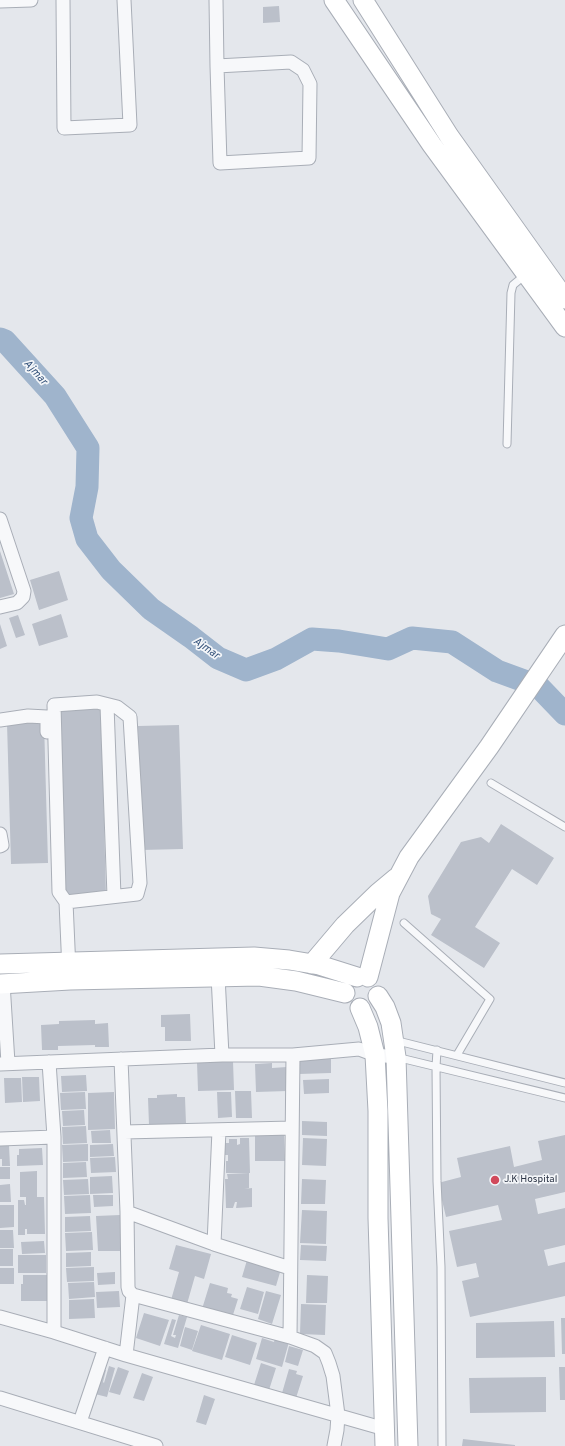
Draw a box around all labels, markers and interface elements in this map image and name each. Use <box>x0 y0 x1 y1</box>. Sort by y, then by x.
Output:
water label: Ajmar <box>20 358 50 388</box>
water label: Ajmar <box>190 635 222 663</box>
marker: J.K Hospital <box>489 1174 501 1186</box>
place label: J.K Hospital <box>504 1174 557 1186</box>

